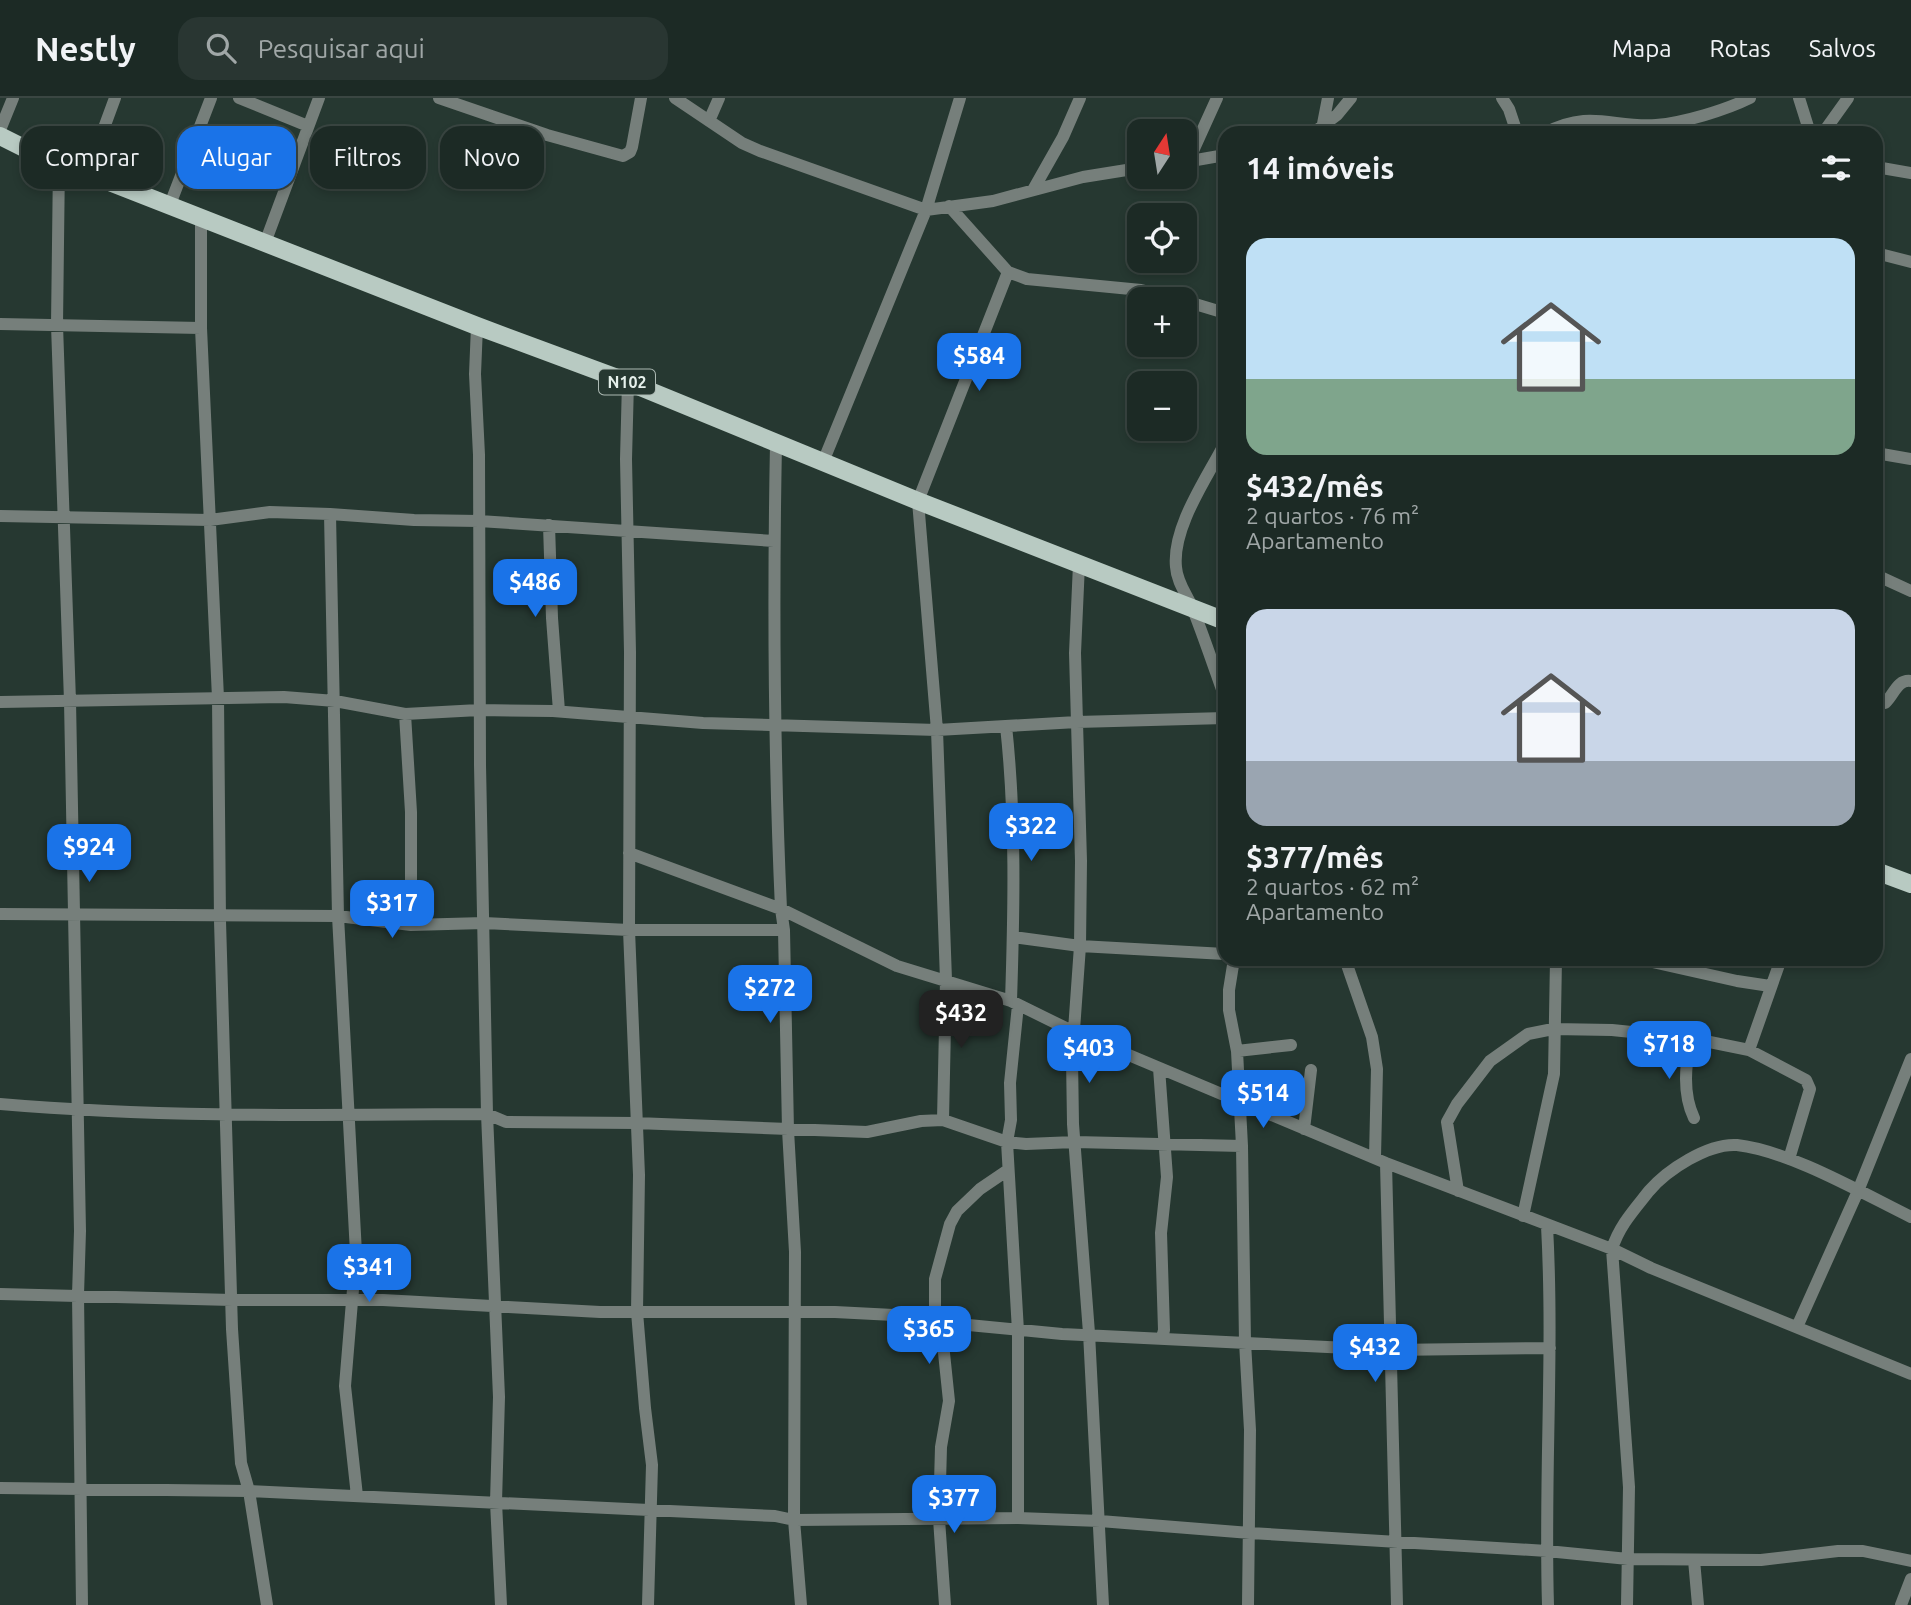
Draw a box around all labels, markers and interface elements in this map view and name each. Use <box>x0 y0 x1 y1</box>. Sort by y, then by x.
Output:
search box <box>178 17 668 80</box>
icon: search <box>202 29 240 67</box>
text: Nestly <box>35 30 136 67</box>
text: Pesquisar aqui <box>258 34 425 63</box>
text: Mapa <box>1612 35 1672 62</box>
text: Rotas <box>1710 35 1771 62</box>
text: Salvos <box>1809 35 1876 62</box>
north arrow <box>1127 119 1197 189</box>
map controls <box>1127 119 1197 441</box>
chip: Comprar <box>21 126 163 189</box>
chip: Alugar <box>177 126 296 189</box>
chip: Filtros <box>310 126 426 189</box>
chip: Novo <box>440 126 544 189</box>
icon: filters <box>1817 149 1855 187</box>
text: 14 imóveis <box>1246 151 1394 185</box>
button: locate <box>1127 203 1197 273</box>
icon: home <box>1488 284 1614 410</box>
button: + <box>1127 287 1197 357</box>
pin: $584 <box>938 334 1020 393</box>
text: $584 <box>953 343 1005 368</box>
road number: N102 <box>599 370 655 394</box>
button: − <box>1127 371 1197 441</box>
text: $432/mês <box>1246 469 1384 503</box>
text: 2 quartos · 76 m² <box>1246 503 1419 528</box>
text: Apartamento <box>1246 528 1384 553</box>
pin: $486 <box>494 560 576 619</box>
text: $486 <box>509 569 561 594</box>
icon: home <box>1488 655 1614 781</box>
pin: $322 <box>990 804 1072 863</box>
text: $322 <box>1005 813 1057 838</box>
pin: $924 <box>48 824 130 884</box>
text: $924 <box>63 834 115 859</box>
text: $377/mês <box>1246 840 1384 874</box>
text: 2 quartos · 62 m² <box>1246 874 1419 899</box>
pin: $317 <box>351 880 433 940</box>
text: $317 <box>366 890 418 915</box>
text: Apartamento <box>1246 899 1384 924</box>
pin: $272 <box>729 965 811 1025</box>
text: $272 <box>744 975 796 1000</box>
pin: $432 <box>920 990 1002 1050</box>
text: $432 <box>935 1000 987 1025</box>
pin: $718 <box>1628 1021 1710 1081</box>
pin: $403 <box>1048 1026 1130 1085</box>
text: $718 <box>1643 1031 1695 1056</box>
text: $403 <box>1063 1035 1115 1060</box>
pin: $514 <box>1222 1070 1304 1130</box>
text: $514 <box>1237 1080 1289 1105</box>
pin: $341 <box>328 1244 410 1304</box>
text: $341 <box>343 1254 395 1279</box>
pin: $365 <box>888 1306 970 1366</box>
text: $365 <box>903 1316 955 1341</box>
pin: $432 <box>1334 1324 1416 1384</box>
text: $432 <box>1349 1334 1401 1359</box>
pin: $377 <box>913 1476 995 1535</box>
text: $377 <box>928 1485 980 1510</box>

